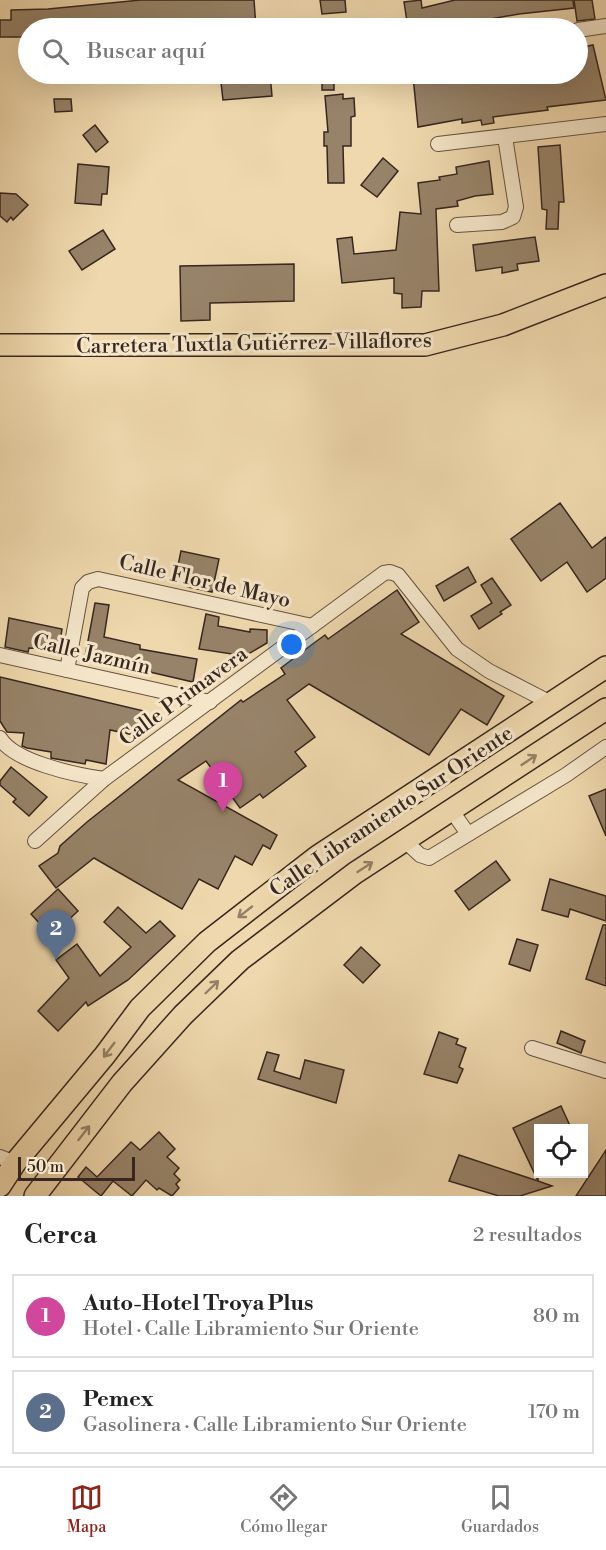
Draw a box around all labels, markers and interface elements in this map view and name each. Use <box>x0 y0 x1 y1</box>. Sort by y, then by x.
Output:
search box <box>18 18 588 84</box>
icon: search <box>39 35 72 68</box>
text: Buscar aquí <box>87 38 205 65</box>
street label: Carretera Tuxtla Gutiérrez-Villaflores <box>76 328 432 360</box>
street label: Calle Flor de Mayo <box>117 550 293 614</box>
street label: Calle Jazmín <box>30 629 154 681</box>
your location <box>277 630 306 659</box>
street label: Calle Primavera <box>114 641 253 752</box>
street label: Calle Libramiento Sur Oriente <box>265 721 518 903</box>
one-way arrow <box>520 754 537 766</box>
pin: 1 <box>204 762 242 812</box>
one-way arrow <box>357 860 374 873</box>
one-way arrow <box>238 906 254 919</box>
pin: 2 <box>36 910 76 960</box>
one-way arrow <box>204 980 219 994</box>
one-way arrow <box>102 1042 115 1058</box>
map controls <box>534 1124 588 1178</box>
button: locate <box>534 1124 588 1178</box>
one-way arrow <box>77 1125 90 1141</box>
scale bar <box>18 1154 135 1182</box>
text: 50 m <box>27 1157 64 1177</box>
text: Cerca <box>24 1219 97 1251</box>
text: 2 resultados <box>473 1223 582 1248</box>
text: Auto-Hotel Troya Plus <box>83 1290 313 1317</box>
text: 1 <box>41 1304 50 1329</box>
text: 80 m <box>533 1304 580 1329</box>
text: Hotel · Calle Libramiento Sur Oriente <box>83 1317 419 1342</box>
text: Pemex <box>83 1386 153 1413</box>
text: 2 <box>39 1400 52 1425</box>
text: 170 m <box>528 1400 580 1425</box>
text: Gasolinera · Calle Libramiento Sur Oriente <box>83 1413 467 1438</box>
tab: Mapa <box>67 1481 106 1537</box>
tab: Cómo llegar <box>240 1481 327 1537</box>
tab: Guardados <box>461 1481 539 1537</box>

